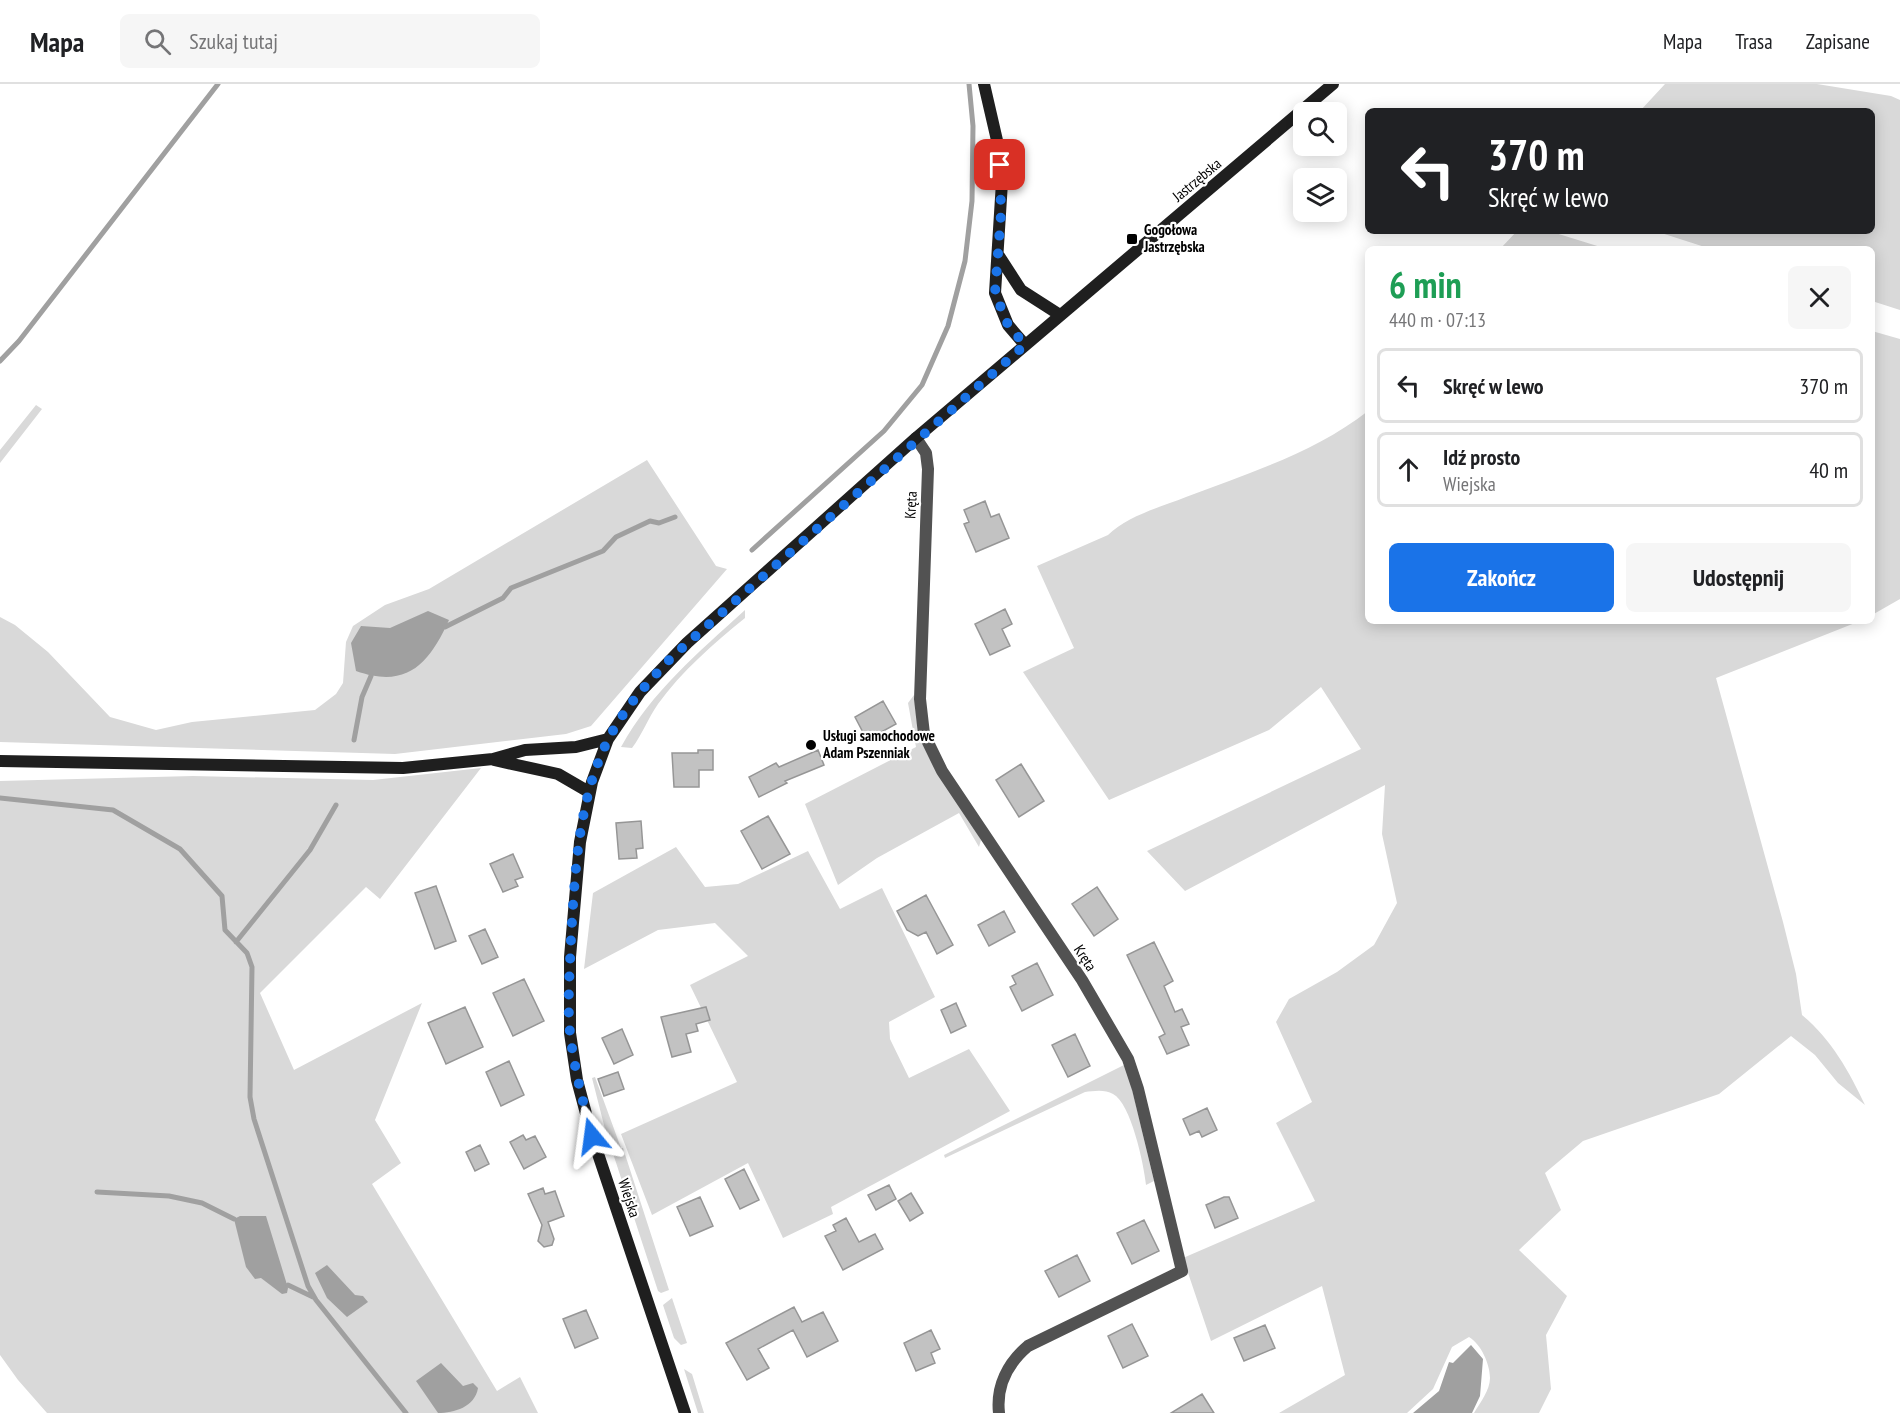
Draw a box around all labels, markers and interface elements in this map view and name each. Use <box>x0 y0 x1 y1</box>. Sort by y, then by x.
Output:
search box <box>120 14 540 68</box>
text: Mapa <box>30 23 84 60</box>
icon: search <box>141 25 174 58</box>
text: Szukaj tutaj <box>189 27 278 55</box>
text: Mapa <box>1663 28 1702 55</box>
text: Trasa <box>1735 28 1773 55</box>
text: Zapisane <box>1806 28 1870 55</box>
map controls <box>1293 102 1347 222</box>
button: search <box>1293 102 1347 156</box>
text: 370 m <box>1488 127 1585 182</box>
icon: left <box>1389 132 1467 210</box>
pin <box>974 139 1025 190</box>
icon: arrive <box>983 148 1016 181</box>
street label: Jastrzębska <box>1168 154 1225 206</box>
button: layers <box>1293 168 1347 222</box>
text: Skręć w lewo <box>1488 180 1609 214</box>
place label: Gogołowa Jastrzębska <box>1143 220 1205 256</box>
marker: Gogołowa Jastrzębska <box>1125 232 1139 246</box>
text: 6 min <box>1389 261 1462 308</box>
button: close <box>1788 266 1851 329</box>
text: 440 m · 07:13 <box>1389 307 1486 333</box>
icon: left <box>1392 369 1425 402</box>
text: Skręć w lewo <box>1443 372 1544 400</box>
text: 370 m <box>1799 372 1848 400</box>
text: Idź prosto <box>1443 443 1520 471</box>
icon: ahead <box>1392 453 1425 486</box>
text: 40 m <box>1809 456 1848 484</box>
text: Wiejska <box>1443 471 1496 497</box>
street label: Kręta <box>900 491 921 519</box>
button: Zakończ <box>1389 543 1614 612</box>
button: Udostępnij <box>1626 543 1851 612</box>
place label: Usługi samochodowe Adam Pszenniak <box>822 726 935 762</box>
marker: Usługi samochodowe Adam Pszenniak <box>804 738 818 752</box>
street label: Kręta <box>1070 941 1101 974</box>
position arrow <box>560 1104 624 1168</box>
street label: Wiejska <box>614 1176 645 1220</box>

